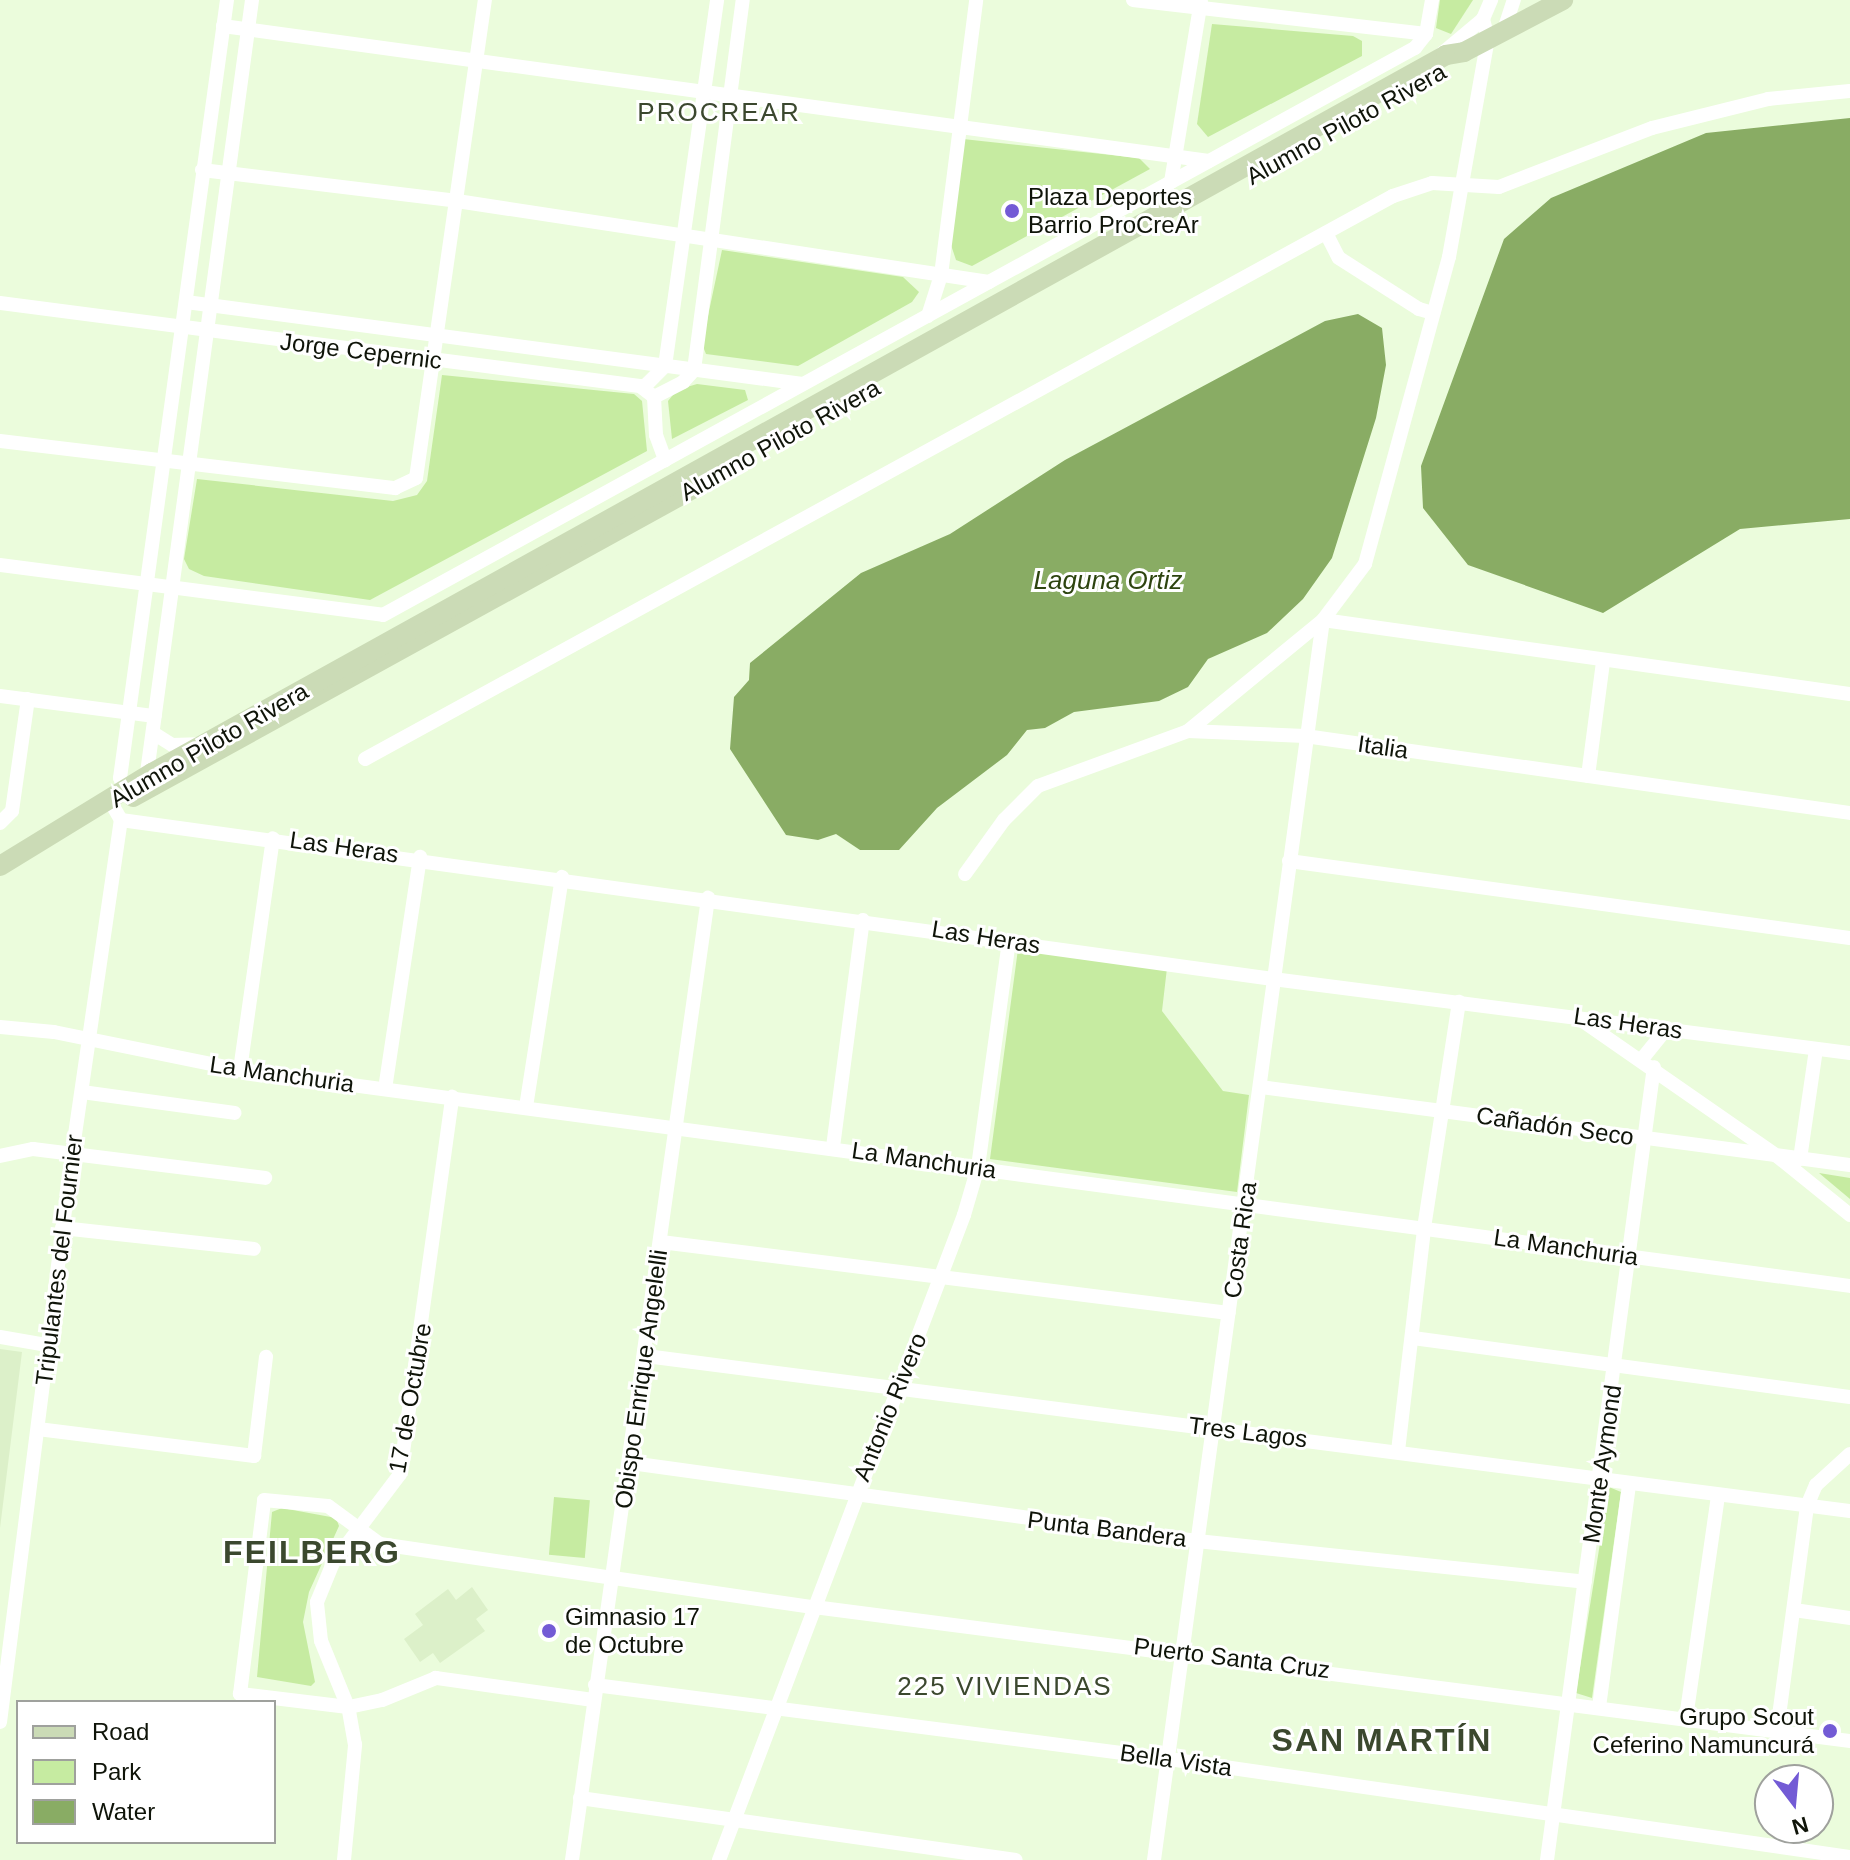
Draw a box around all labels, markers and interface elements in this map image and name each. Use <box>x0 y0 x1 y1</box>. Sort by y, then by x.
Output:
street label: Alumno Piloto Rivera <box>1241 57 1451 191</box>
district label: PROCREAR <box>637 97 801 129</box>
place label: Plaza Deportes Barrio ProCreAr <box>1028 183 1199 239</box>
marker: Plaza Deportes Barrio ProCreAr <box>1003 202 1021 220</box>
street label: Jorge Cepernic <box>278 327 444 375</box>
street label: Alumno Piloto Rivera <box>675 373 885 507</box>
water label: Laguna Ortiz <box>1034 565 1182 597</box>
street label: Alumno Piloto Rivera <box>105 677 313 813</box>
street label: Italia <box>1356 729 1410 765</box>
street label: Las Heras <box>288 825 400 869</box>
street label: Las Heras <box>930 914 1042 960</box>
street label: Las Heras <box>1572 1001 1684 1045</box>
street label: La Manchuria <box>208 1050 356 1098</box>
street label: Cañadón Seco <box>1474 1101 1636 1151</box>
street label: Tripulantes del Fournier <box>29 1133 89 1387</box>
street label: La Manchuria <box>850 1136 998 1184</box>
street label: Costa Rica <box>1218 1180 1262 1300</box>
street label: La Manchuria <box>1492 1223 1640 1271</box>
street label: Obispo Enrique Angelelli <box>608 1247 674 1511</box>
street label: 17 de Octubre <box>383 1321 437 1475</box>
street label: Antonio Rivero <box>847 1329 933 1485</box>
street label: Monte Aymond <box>1577 1382 1627 1546</box>
street label: Tres Lagos <box>1187 1410 1309 1454</box>
street label: Punta Bandera <box>1026 1505 1188 1553</box>
district label: FEILBERG <box>223 1533 401 1571</box>
place label: Gimnasio 17 de Octubre <box>565 1603 700 1659</box>
marker: Gimnasio 17 de Octubre <box>540 1622 558 1640</box>
street label: Puerto Santa Cruz <box>1132 1632 1332 1684</box>
district label: 225 VIVIENDAS <box>897 1671 1113 1703</box>
legend <box>16 1700 276 1844</box>
place label: Grupo Scout Ceferino Namuncurá <box>1593 1703 1814 1759</box>
text: Road <box>92 1718 149 1745</box>
district label: SAN MARTÍN <box>1272 1721 1492 1759</box>
marker: Grupo Scout Ceferino Namuncurá <box>1821 1722 1839 1740</box>
street label: Bella Vista <box>1118 1738 1234 1782</box>
text: Park <box>92 1758 141 1785</box>
north arrow <box>1754 1764 1834 1844</box>
text: Water <box>92 1798 155 1825</box>
text: N <box>1789 1811 1811 1840</box>

